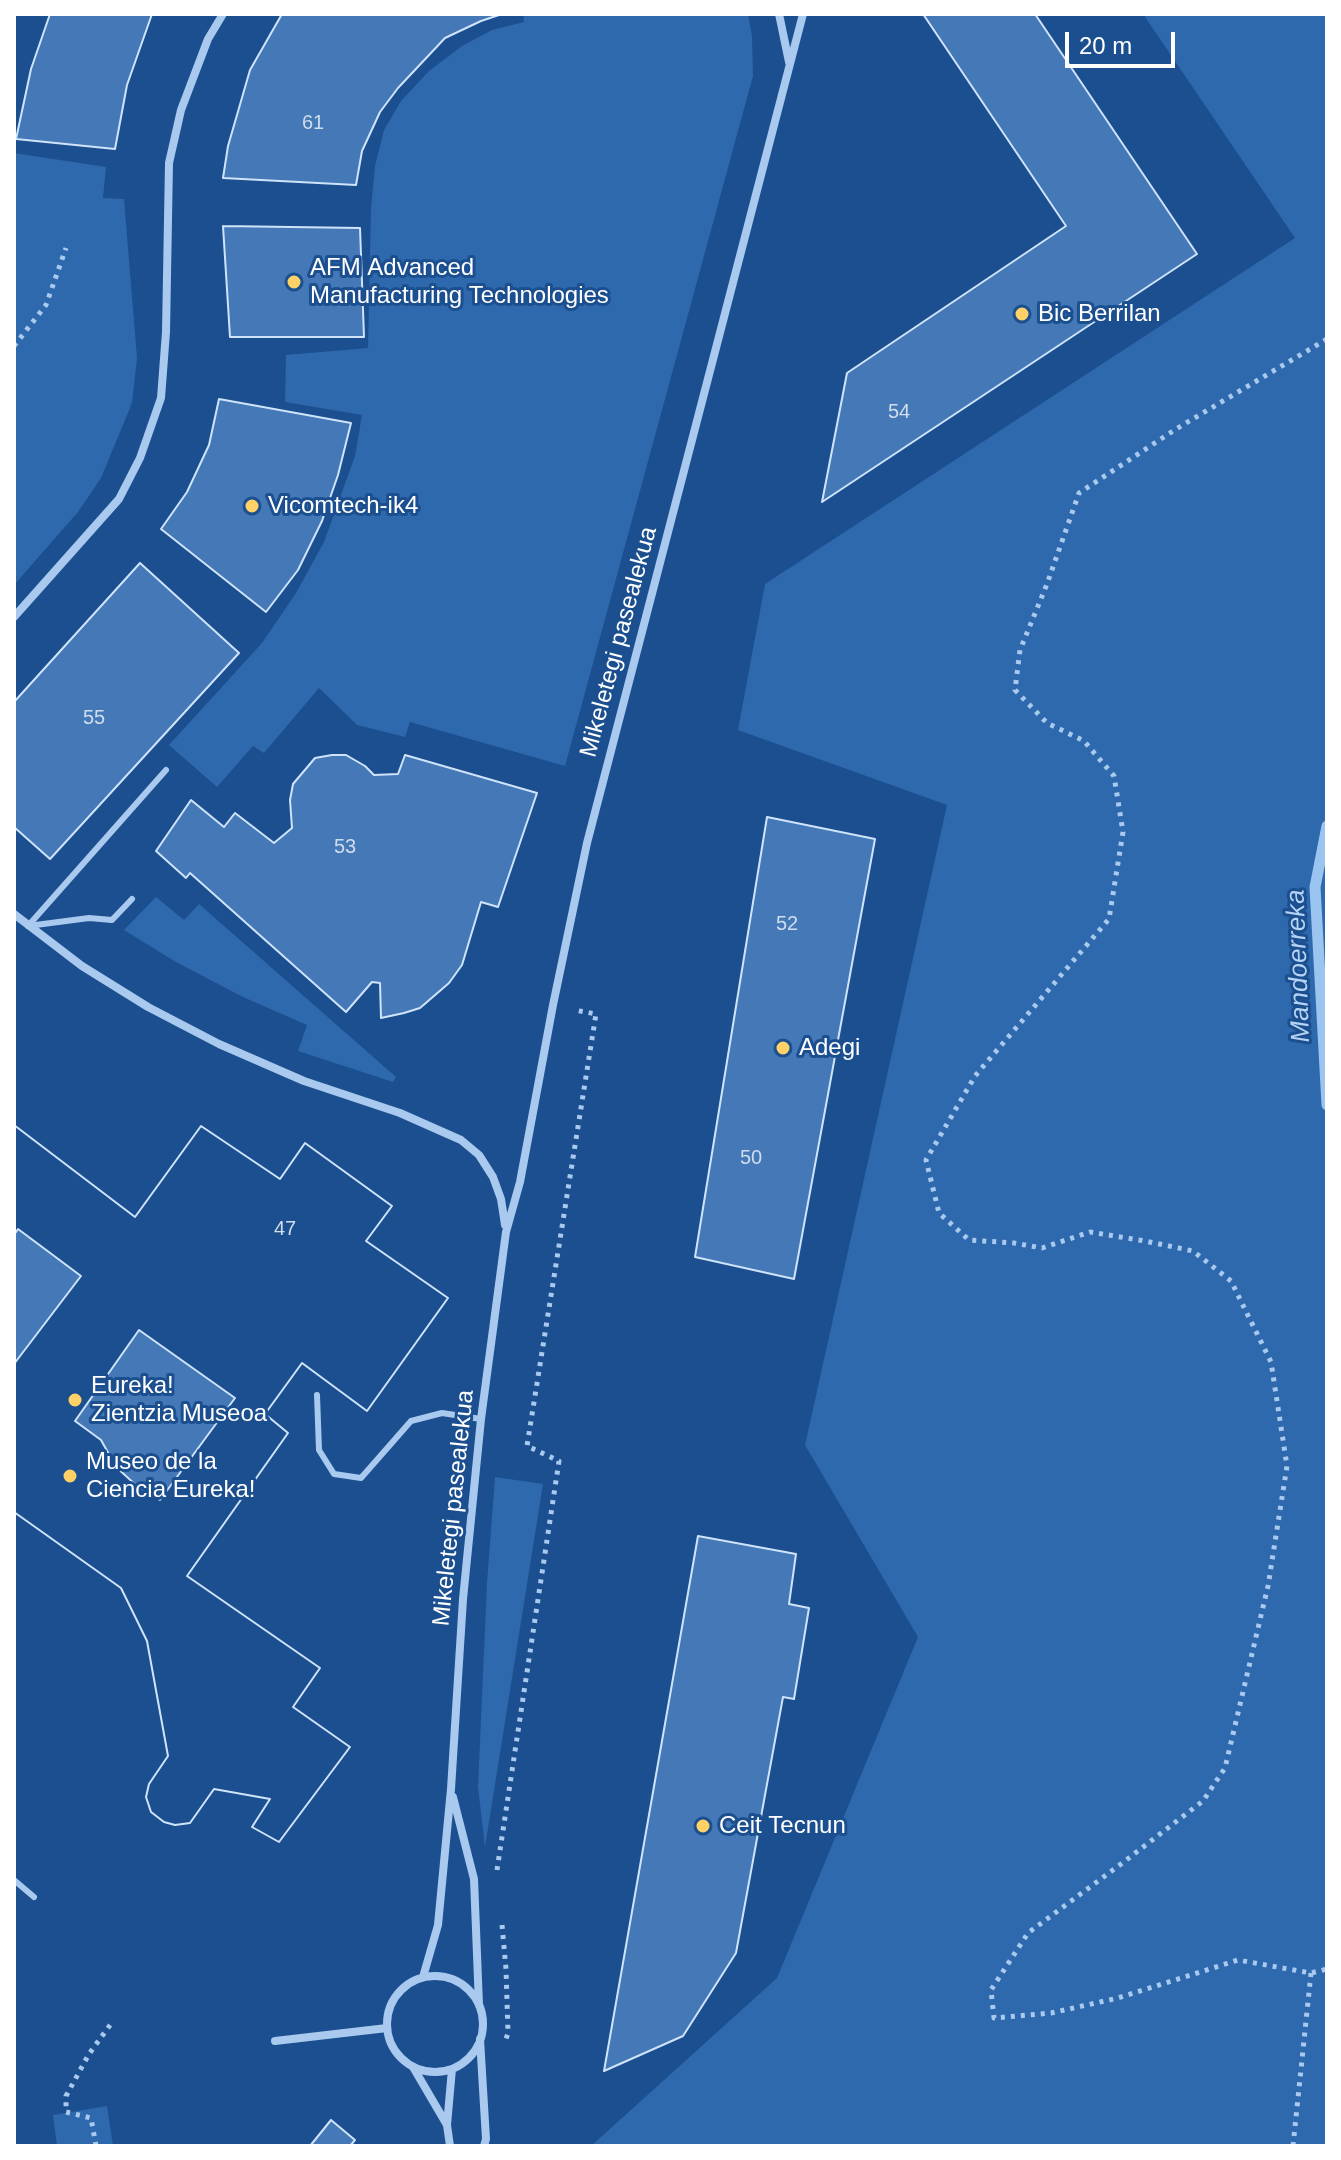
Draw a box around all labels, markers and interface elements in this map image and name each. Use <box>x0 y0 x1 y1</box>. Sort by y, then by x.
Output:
scale bar <box>1069 16 1179 66</box>
text: 20 m <box>1079 32 1132 59</box>
house number: 61 <box>302 111 324 135</box>
place label: AFM Advanced Manufacturing Technologies <box>310 254 609 310</box>
marker: AFM Advanced Manufacturing Technologies <box>285 273 303 291</box>
place label: Bic Berrilan <box>1038 300 1161 328</box>
marker: Bic Berrilan <box>1013 305 1031 323</box>
house number: 54 <box>888 400 910 424</box>
place label: Vicomtech-ik4 <box>268 492 418 520</box>
marker: Vicomtech-ik4 <box>243 497 261 515</box>
street label: Mikeletegi pasealekua <box>574 524 664 760</box>
house number: 55 <box>83 706 105 730</box>
house number: 53 <box>334 835 356 859</box>
water label: Mandoerreka <box>1281 889 1317 1043</box>
house number: 52 <box>776 912 798 936</box>
place label: Adegi <box>799 1034 860 1062</box>
marker: Adegi <box>774 1039 792 1057</box>
house number: 50 <box>740 1146 762 1170</box>
house number: 47 <box>274 1217 296 1241</box>
place label: Eureka! Zientzia Museoa <box>91 1372 267 1428</box>
street label: Mikeletegi pasealekua <box>427 1388 481 1628</box>
marker: Eureka! Zientzia Museoa <box>66 1391 84 1409</box>
place label: Museo de la Ciencia Eureka! <box>86 1448 255 1504</box>
marker: Museo de la Ciencia Eureka! <box>61 1467 79 1485</box>
place label: Ceit Tecnun <box>719 1812 846 1840</box>
marker: Ceit Tecnun <box>694 1817 712 1835</box>

